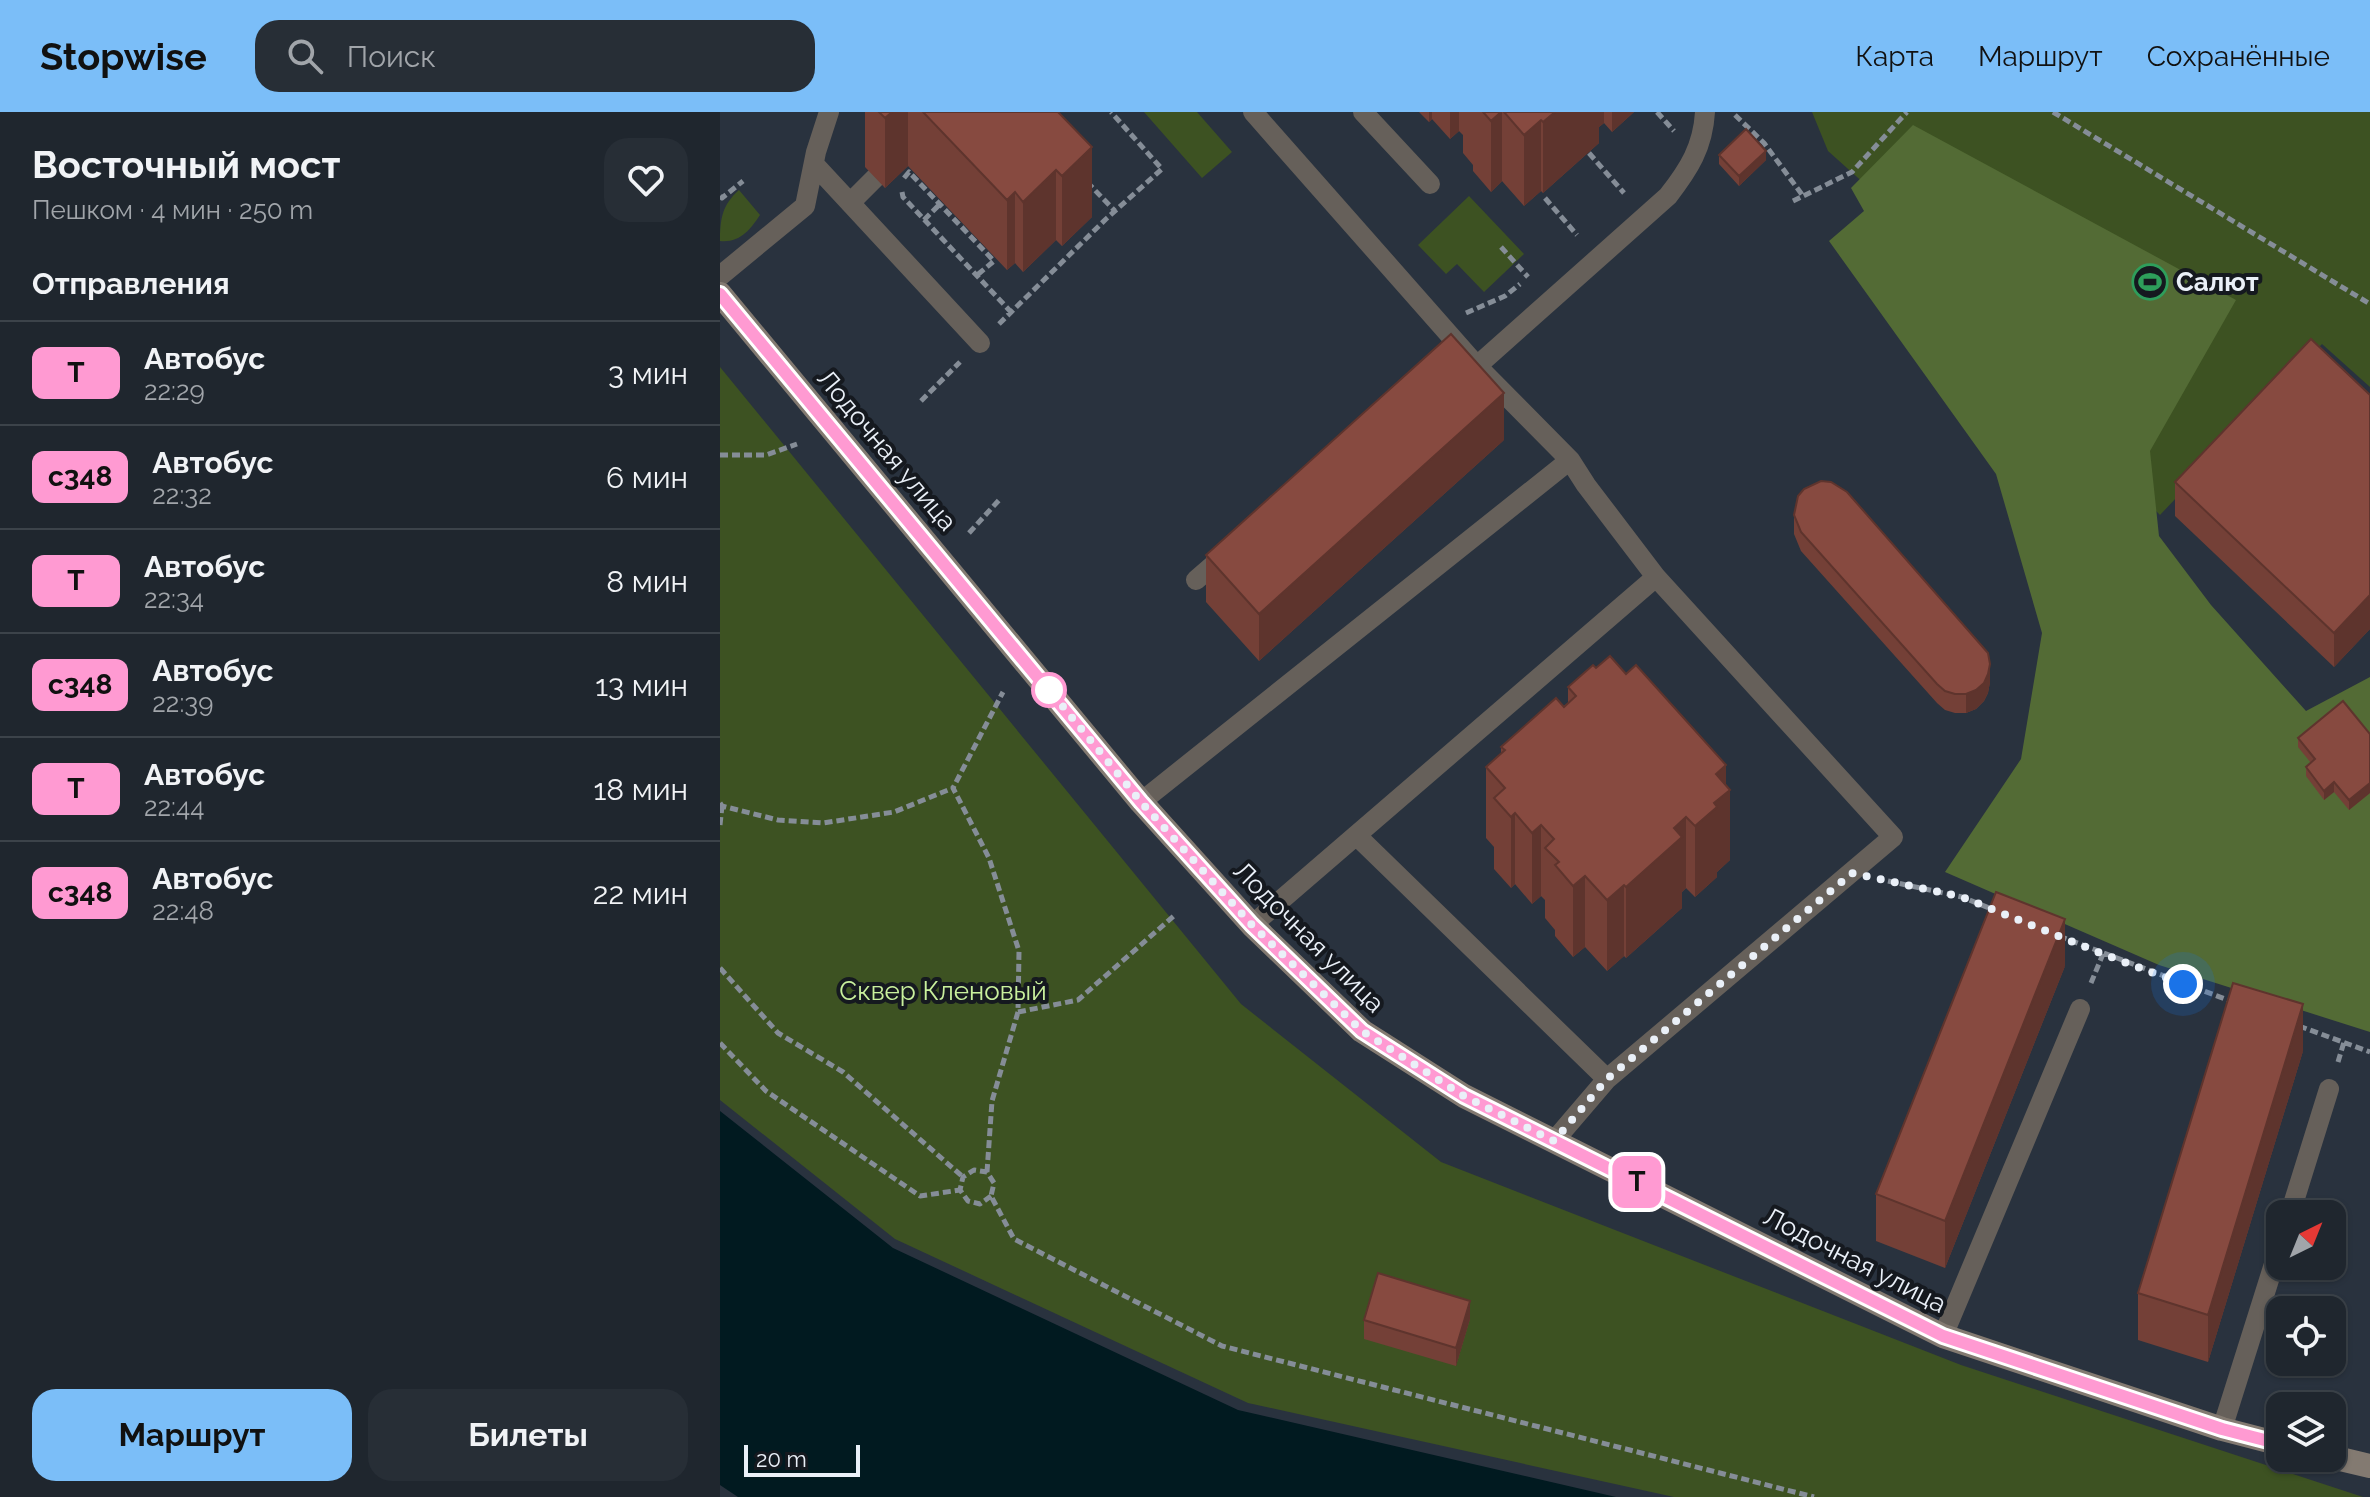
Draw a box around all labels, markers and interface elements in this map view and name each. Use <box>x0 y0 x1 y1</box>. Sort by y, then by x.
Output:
search box <box>255 20 815 92</box>
text: Stopwise <box>40 34 207 79</box>
icon: search <box>283 34 327 78</box>
text: Поиск <box>347 39 436 74</box>
text: Карта <box>1855 40 1934 73</box>
text: Маршрут <box>1978 40 2103 73</box>
text: Сохранённые <box>2147 40 2330 73</box>
button: heart <box>604 138 688 222</box>
text: Восточный мост <box>32 142 340 187</box>
text: Пешком · 4 мин · 250 m <box>32 195 313 225</box>
sports icon: Салют <box>2131 263 2169 301</box>
text: Отправления <box>32 266 230 301</box>
place label: Салют <box>2176 267 2259 297</box>
text: Автобус <box>144 341 265 376</box>
text: Т <box>67 356 85 389</box>
text: 3 мин <box>608 356 688 391</box>
street label: Лодочная улица <box>811 364 963 536</box>
text: 22:29 <box>144 376 205 406</box>
text: Автобус <box>152 445 274 480</box>
text: с348 <box>48 460 112 493</box>
text: 6 мин <box>606 460 688 495</box>
text: 22:32 <box>152 480 212 510</box>
text: Автобус <box>144 549 265 584</box>
text: Т <box>67 564 85 597</box>
text: 8 мин <box>606 564 688 599</box>
text: 22:34 <box>144 584 204 614</box>
text: Автобус <box>152 653 274 688</box>
text: с348 <box>48 668 112 701</box>
text: 13 мин <box>595 668 688 703</box>
unlabelled marker <box>1032 673 1066 707</box>
text: 22:39 <box>152 688 213 718</box>
text: Автобус <box>144 757 265 792</box>
text: Т <box>67 772 85 805</box>
text: 18 мин <box>593 772 688 807</box>
text: 22:44 <box>144 792 204 822</box>
street label: Лодочная улица <box>1227 855 1391 1019</box>
text: Автобус <box>152 861 274 896</box>
text: с348 <box>48 876 112 909</box>
text: 22 мин <box>593 876 688 911</box>
text: 22:48 <box>152 896 214 926</box>
your location <box>2163 964 2203 1004</box>
park label: Сквер Кленовый <box>839 976 1047 1006</box>
line badge: Т <box>1611 1156 1663 1208</box>
text: Т <box>1628 1165 1646 1198</box>
north arrow <box>2266 1200 2346 1280</box>
map controls <box>2266 1200 2346 1472</box>
street label: Лодочная улица <box>1759 1201 1951 1319</box>
button: locate <box>2266 1296 2346 1376</box>
button: Маршрут <box>32 1389 352 1481</box>
button: Билеты <box>368 1389 688 1481</box>
button: layers <box>2266 1392 2346 1472</box>
scale bar <box>744 1441 860 1477</box>
text: 20 m <box>756 1446 807 1472</box>

